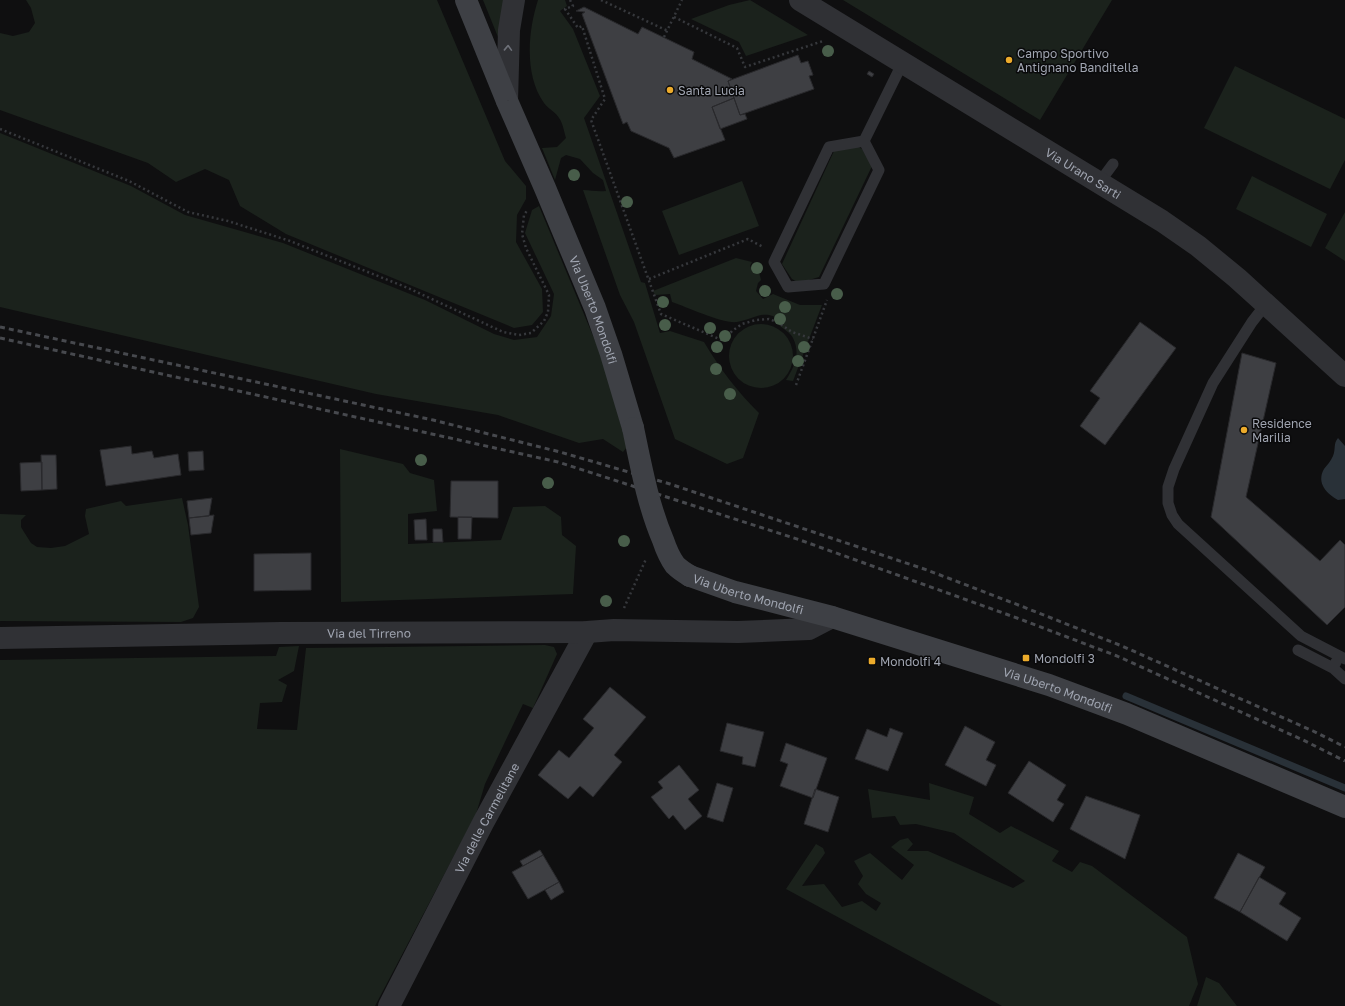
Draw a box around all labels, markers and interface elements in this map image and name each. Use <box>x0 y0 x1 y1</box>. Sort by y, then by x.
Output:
one-way arrow <box>504 45 513 51</box>
place label: Campo Sportivo Antignano Banditella <box>1017 46 1138 75</box>
marker: Campo Sportivo Antignano Banditella <box>1004 55 1014 65</box>
place label: Santa Lucia <box>678 83 745 98</box>
marker: Santa Lucia <box>665 85 675 95</box>
street label: Via Urano Sarti <box>1043 144 1124 202</box>
street label: Via Uberto Mondolfi <box>566 253 621 366</box>
place label: Residence Marilia <box>1252 416 1312 445</box>
marker: Residence Marilia <box>1239 425 1249 435</box>
street label: Via Uberto Mondolfi <box>691 570 805 617</box>
street label: Via del Tirreno <box>327 625 411 640</box>
place label: Mondolfi 3 <box>1034 651 1095 666</box>
marker: Mondolfi 3 <box>1021 653 1031 663</box>
place label: Mondolfi 4 <box>880 654 941 669</box>
marker: Mondolfi 4 <box>867 656 877 666</box>
street label: Via Uberto Mondolfi <box>1001 664 1115 715</box>
street label: Via delle Carmelitane <box>451 760 522 876</box>

